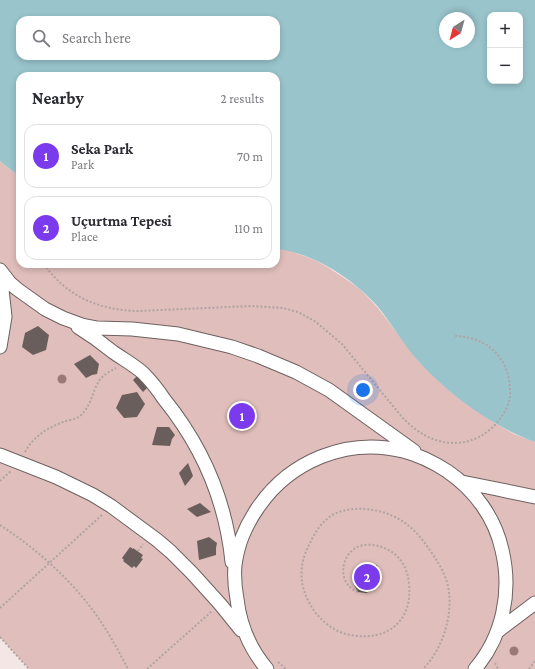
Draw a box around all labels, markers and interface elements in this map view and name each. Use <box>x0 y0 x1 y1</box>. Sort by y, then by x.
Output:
north arrow <box>439 12 475 48</box>
map controls <box>487 12 523 84</box>
button: + <box>487 12 523 48</box>
search box <box>16 16 280 60</box>
icon: search <box>30 27 52 49</box>
text: Search here <box>62 30 131 46</box>
button: − <box>487 48 523 84</box>
text: Nearby <box>32 89 84 108</box>
text: 2 results <box>221 91 264 106</box>
text: Seka Park <box>71 141 133 157</box>
text: 1 <box>44 149 48 164</box>
text: 70 m <box>237 149 263 164</box>
text: Park <box>71 157 94 172</box>
text: Uçurtma Tepesi <box>71 213 172 229</box>
text: 2 <box>43 221 49 236</box>
text: 110 m <box>234 221 263 236</box>
text: Place <box>71 229 98 244</box>
your location <box>353 380 373 400</box>
pin: 1 <box>229 401 255 431</box>
pin: 2 <box>354 562 380 592</box>

